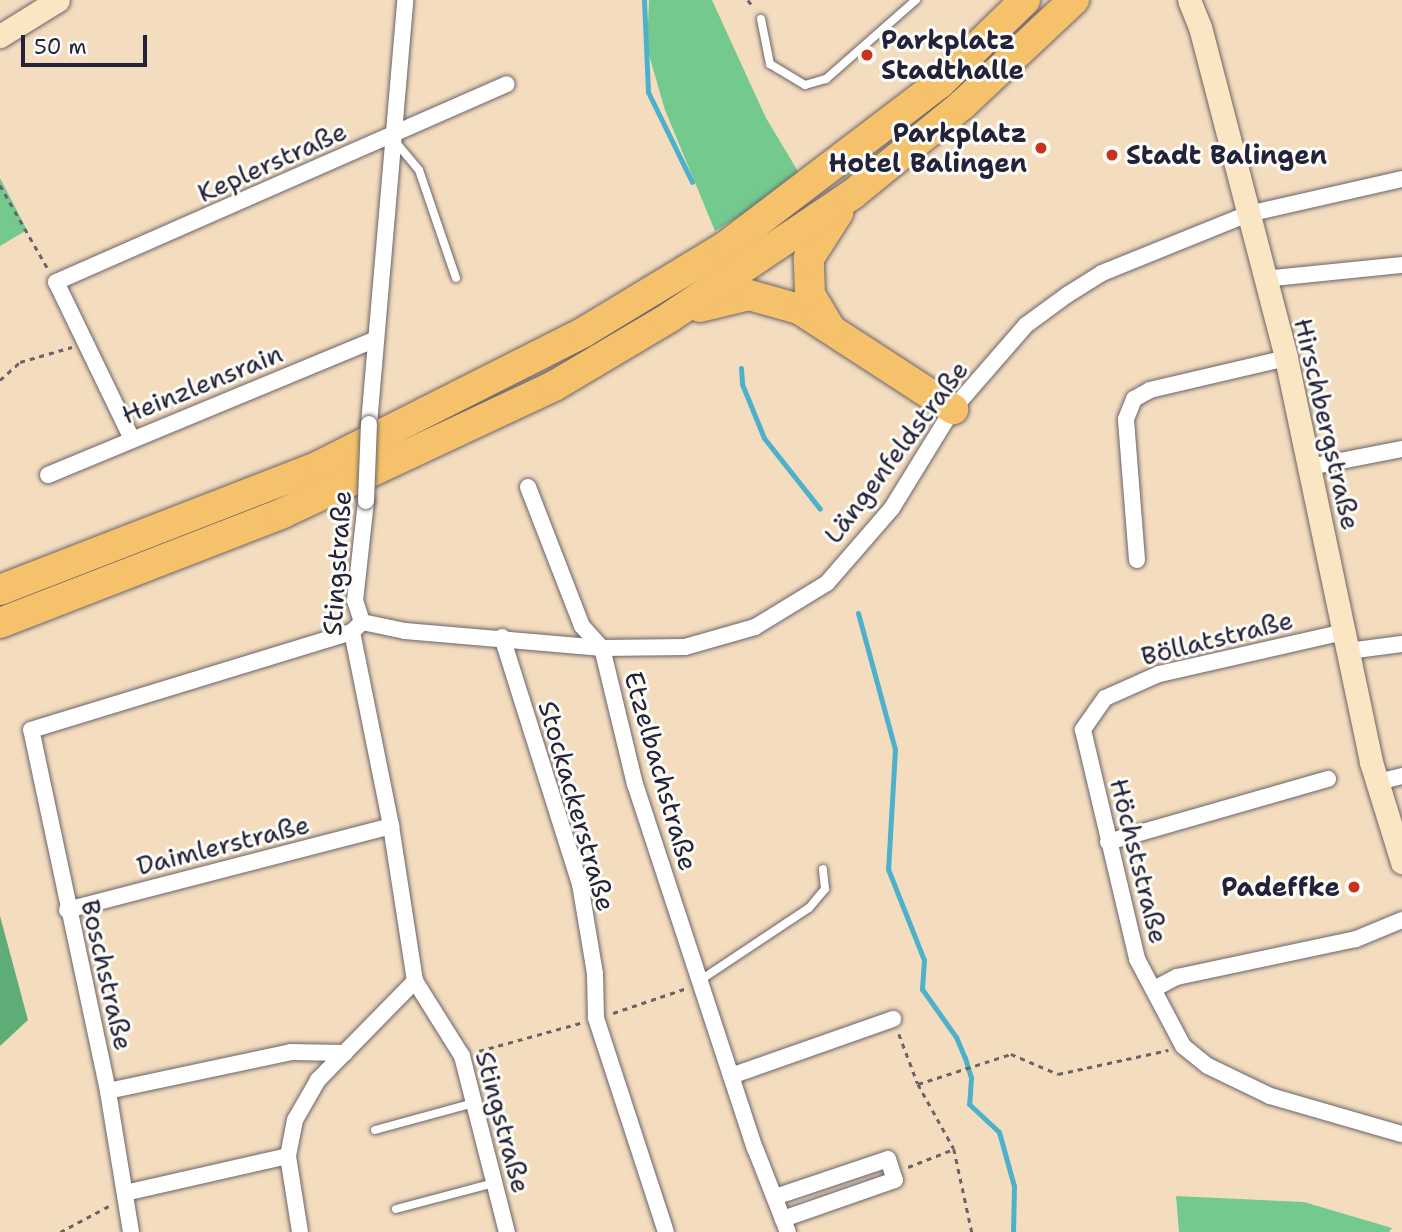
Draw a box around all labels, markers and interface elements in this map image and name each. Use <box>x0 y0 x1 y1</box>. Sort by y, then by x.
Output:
scale bar <box>24 21 150 65</box>
place label: Parkplatz Stadthalle <box>881 24 1024 86</box>
text: 50 m <box>34 33 87 61</box>
marker: Parkplatz Stadthalle <box>859 47 875 63</box>
street label: Keplerstraße <box>193 115 351 209</box>
place label: Parkplatz Hotel Balingen <box>829 117 1027 178</box>
place label: Stadt Balingen <box>1126 139 1327 171</box>
marker: Parkplatz Hotel Balingen <box>1033 140 1049 156</box>
marker: Stadt Balingen <box>1104 147 1120 163</box>
street label: Hirschbergstraße <box>1287 315 1367 533</box>
street label: Heinzlensrain <box>117 338 287 430</box>
street label: Längenfeldstraße <box>817 355 975 549</box>
street label: Stingstraße <box>316 489 358 637</box>
street label: Böllatstraße <box>1138 604 1296 672</box>
street label: Etzelbachstraße <box>618 668 704 874</box>
street label: Stockackerstraße <box>532 697 622 915</box>
street label: Höchststraße <box>1103 775 1175 947</box>
street label: Daimlerstraße <box>133 808 313 882</box>
place label: Padeffke <box>1221 871 1340 903</box>
marker: Padeffke <box>1346 879 1362 895</box>
street label: Boschstraße <box>75 897 139 1053</box>
street label: Stingstraße <box>469 1048 537 1196</box>

